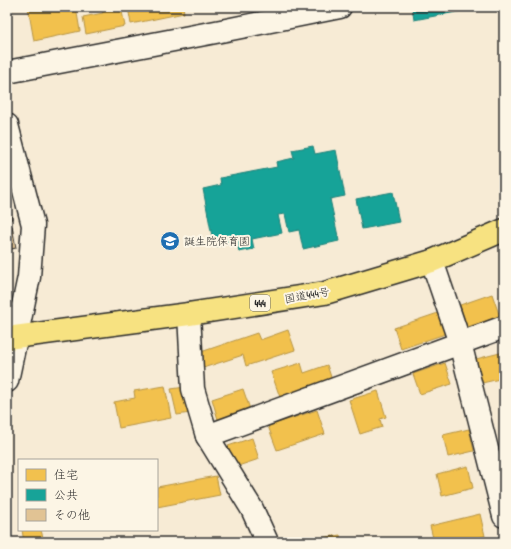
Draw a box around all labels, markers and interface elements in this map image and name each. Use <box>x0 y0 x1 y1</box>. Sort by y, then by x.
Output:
school or university icon: 誕生院保育園 <box>159 230 181 252</box>
place label: 誕生院保育園 <box>184 234 250 248</box>
street label: 国道444号 <box>283 284 331 306</box>
road number: 444 <box>250 295 270 311</box>
legend <box>18 459 158 531</box>
text: 住宅 <box>54 466 78 483</box>
text: 公共 <box>54 486 78 503</box>
text: その他 <box>54 506 90 523</box>

